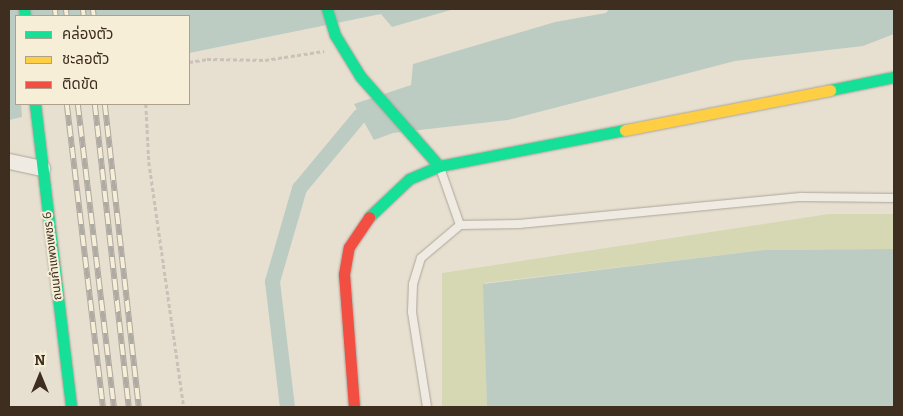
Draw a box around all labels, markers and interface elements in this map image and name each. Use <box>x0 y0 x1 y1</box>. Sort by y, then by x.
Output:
legend <box>15 15 190 105</box>
text: คล่องตัว <box>62 25 113 43</box>
text: ชะลอตัว <box>62 50 109 68</box>
text: ติดขัด <box>62 75 98 93</box>
street label: ถนนกำแพงเพชร 6 <box>40 211 66 301</box>
north arrow <box>15 351 65 401</box>
text: N <box>35 352 45 369</box>

